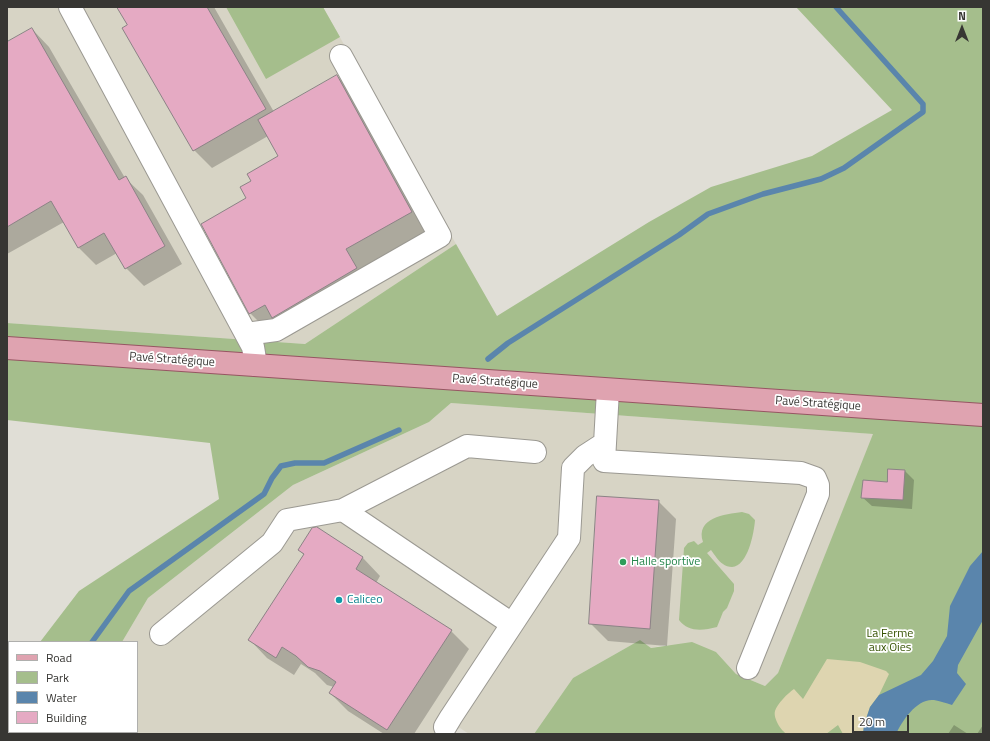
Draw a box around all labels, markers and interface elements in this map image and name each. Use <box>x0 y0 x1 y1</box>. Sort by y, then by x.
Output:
north arrow <box>942 8 982 48</box>
text: N <box>958 8 966 24</box>
street label: Pavé Stratégique <box>129 350 215 370</box>
street label: Pavé Stratégique <box>452 372 538 392</box>
street label: Pavé Stratégique <box>775 394 861 414</box>
place label: Halle sportive <box>631 555 700 569</box>
marker: Halle sportive <box>618 557 628 567</box>
place label: Caliceo <box>347 593 382 607</box>
marker: Caliceo <box>334 595 344 605</box>
park label: La Ferme aux Oies <box>867 627 913 655</box>
legend <box>8 641 138 733</box>
text: Road <box>46 648 72 667</box>
text: Park <box>46 668 69 687</box>
text: Water <box>46 688 77 707</box>
scale bar <box>854 707 911 733</box>
text: Building <box>46 708 87 727</box>
text: 20 m <box>859 712 885 731</box>

